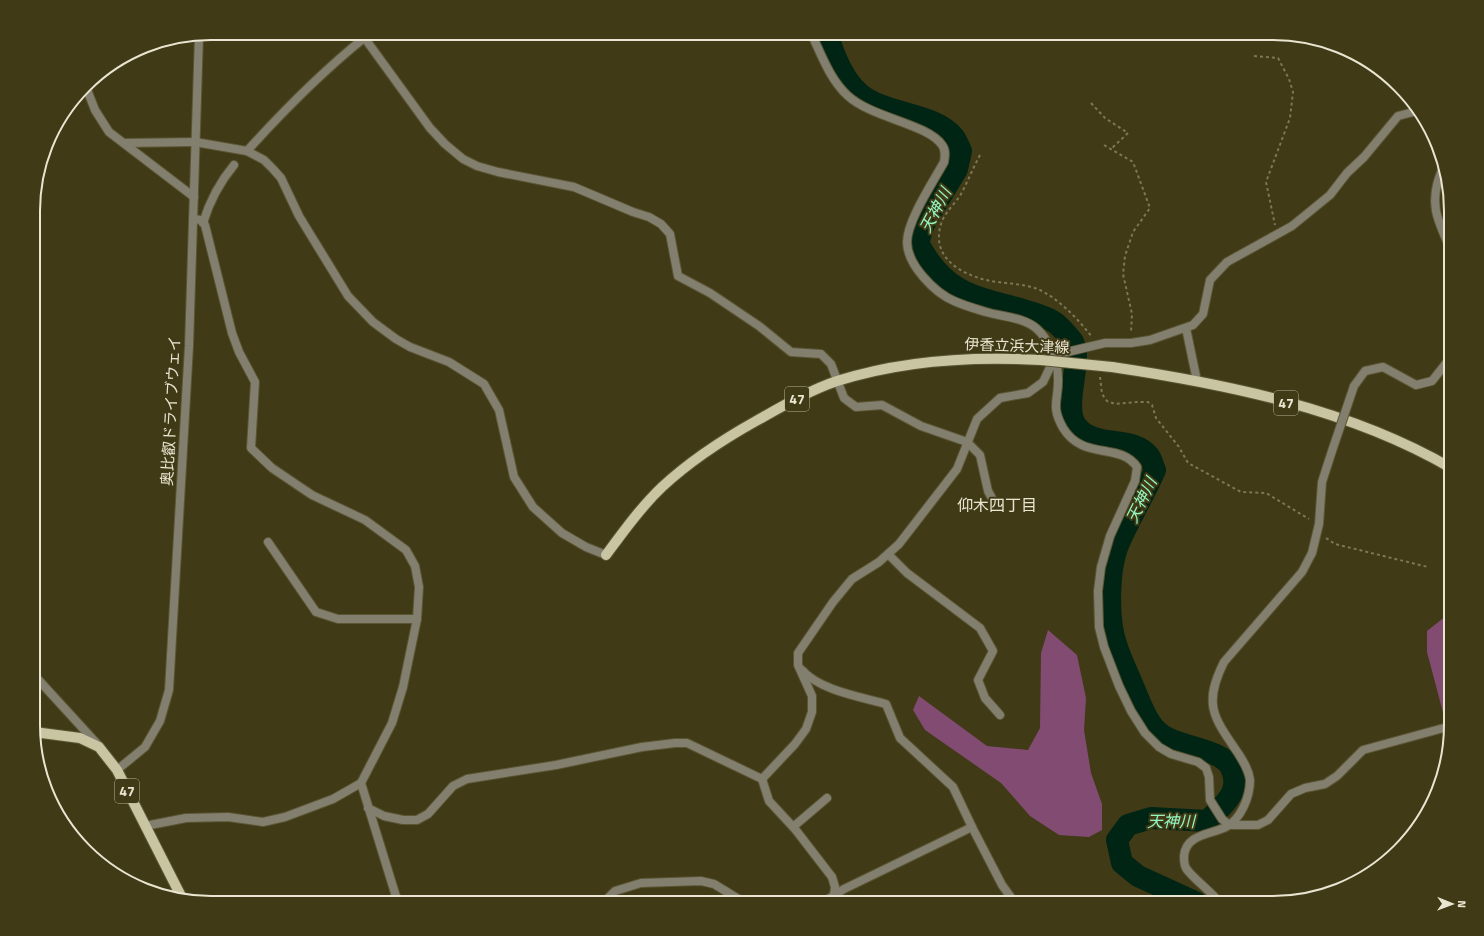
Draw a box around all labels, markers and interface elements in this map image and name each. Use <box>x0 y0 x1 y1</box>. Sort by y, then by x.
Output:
water label: 天神川 <box>913 181 958 237</box>
street label: 伊香立浜大津線 <box>964 332 1070 359</box>
street label: 奥比叡ドライブウェイ <box>155 335 186 486</box>
road number: 47 <box>785 387 809 411</box>
road number: 47 <box>1274 391 1298 415</box>
water label: 天神川 <box>1120 471 1163 527</box>
district label: 仰木四丁目 <box>957 493 1037 517</box>
road number: 47 <box>115 779 139 803</box>
water label: 天神川 <box>1147 809 1197 833</box>
north arrow <box>1432 884 1472 924</box>
text: N <box>1454 900 1470 908</box>

